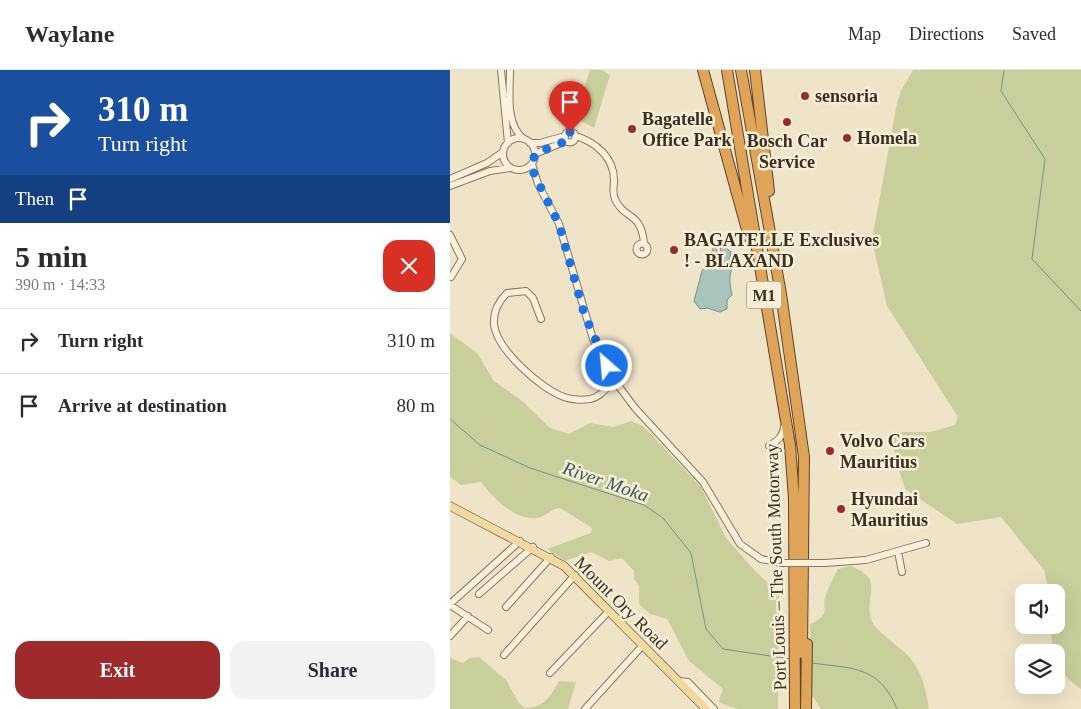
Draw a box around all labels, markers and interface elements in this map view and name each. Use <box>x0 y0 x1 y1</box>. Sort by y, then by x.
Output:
text: Waylane <box>25 21 114 47</box>
text: Map <box>848 24 881 44</box>
text: Directions <box>909 24 984 44</box>
text: Saved <box>1012 24 1056 44</box>
pin <box>549 81 591 132</box>
place label: sensoria <box>815 86 878 106</box>
icon: arrive <box>556 88 584 116</box>
icon: right <box>15 90 80 155</box>
text: 310 m <box>98 90 188 129</box>
marker: sensoria <box>799 90 811 102</box>
place label: Bagatelle Office Park <box>642 109 731 150</box>
marker: Bosch Car Service <box>781 116 793 128</box>
marker: Bagatelle Office Park <box>626 123 638 135</box>
place label: Homela <box>857 128 917 148</box>
text: Turn right <box>98 131 187 156</box>
place label: Bosch Car Service <box>747 131 827 172</box>
marker: Homela <box>841 132 853 144</box>
icon: arrive <box>64 185 92 213</box>
text: Then <box>15 188 54 209</box>
place label: BAGATELLE Exclusives ! - BLAXAND <box>684 230 879 271</box>
text: 5 min <box>15 240 88 273</box>
button: close <box>383 240 435 292</box>
marker: BAGATELLE Exclusives ! - BLAXAND <box>668 244 680 256</box>
text: 390 m · 14:33 <box>15 276 105 293</box>
road number: M1 <box>746 282 782 308</box>
icon: right <box>15 327 43 355</box>
text: Turn right <box>58 330 143 351</box>
text: 310 m <box>387 330 435 351</box>
position arrow <box>580 339 632 391</box>
icon: arrive <box>15 392 43 420</box>
text: Arrive at destination <box>58 395 227 416</box>
text: 80 m <box>396 395 435 416</box>
place label: Volvo Cars Mauritius <box>840 431 925 472</box>
street label: Port Louis – The South Motorway <box>762 443 790 691</box>
marker: Volvo Cars Mauritius <box>824 445 836 457</box>
water label: River Moka <box>559 457 651 506</box>
place label: Hyundai Mauritius <box>851 489 928 530</box>
marker: Hyundai Mauritius <box>835 503 847 515</box>
street label: Mount Ory Road <box>570 552 672 654</box>
map controls <box>1015 584 1065 694</box>
button: sound <box>1015 584 1065 634</box>
button: Exit <box>15 641 220 699</box>
button: Share <box>230 641 435 699</box>
button: layers <box>1015 644 1065 694</box>

